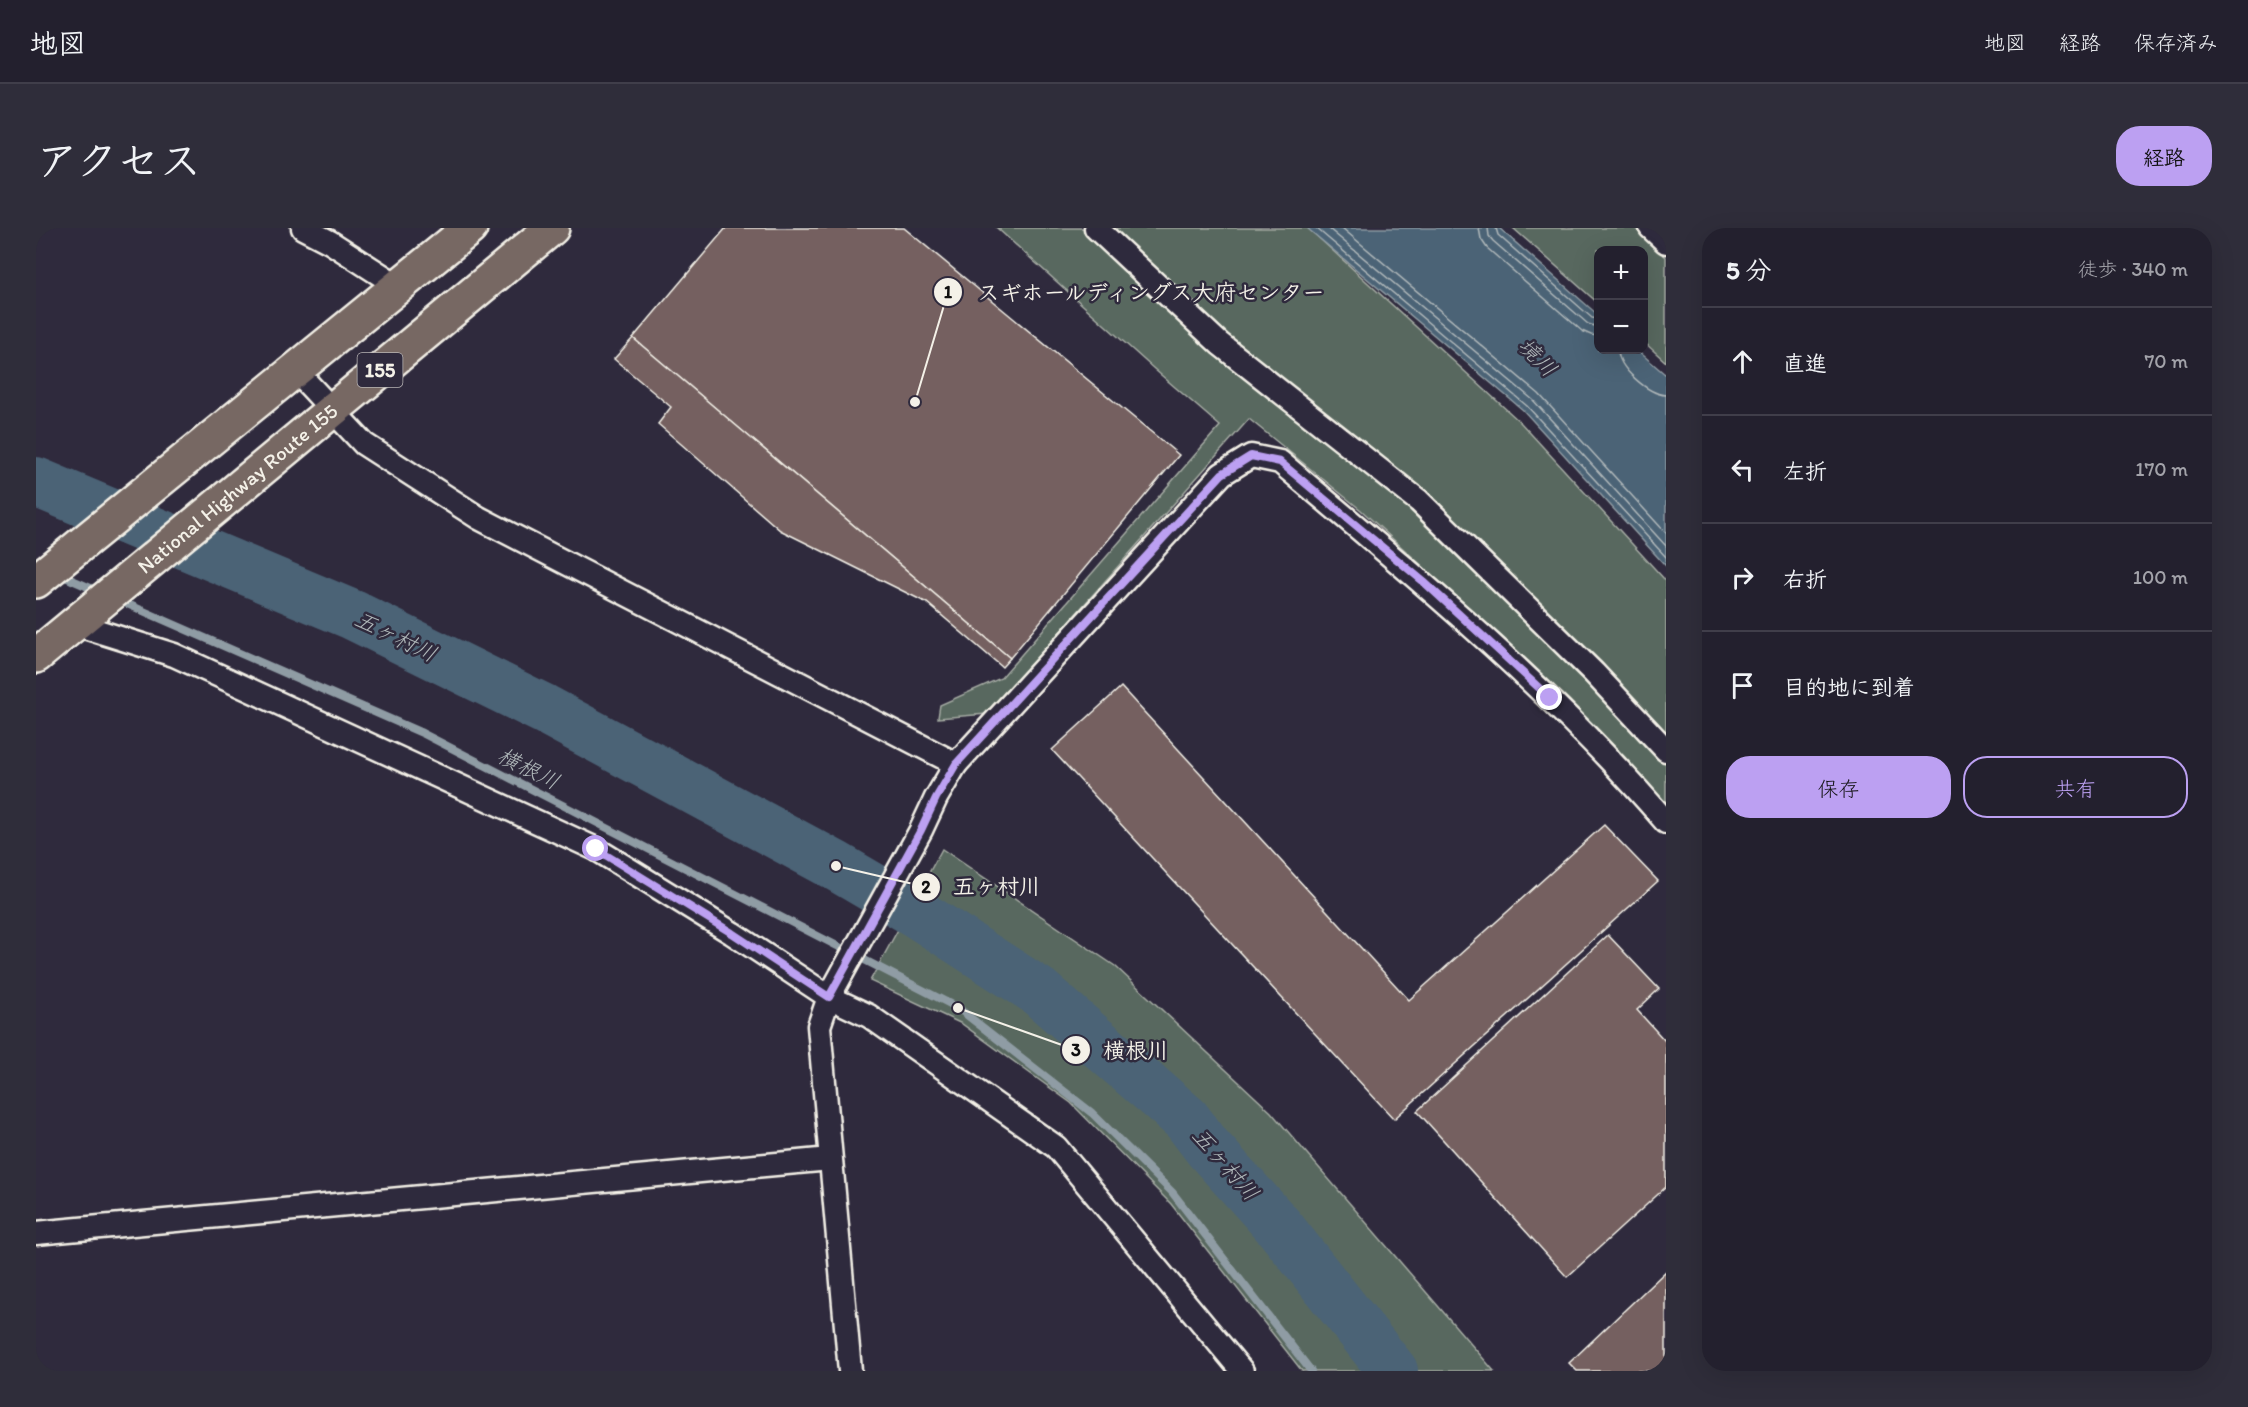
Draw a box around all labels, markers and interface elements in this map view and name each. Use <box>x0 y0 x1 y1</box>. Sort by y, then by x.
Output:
text: 地図 <box>30 26 86 60</box>
text: 地図 <box>1984 30 2026 55</box>
text: 経路 <box>2059 30 2101 55</box>
text: 保存済み <box>2134 30 2218 55</box>
button: 経路 <box>2116 126 2212 186</box>
text: アクセス <box>36 135 201 186</box>
map controls <box>1594 246 1648 354</box>
button: + <box>1594 246 1648 300</box>
text: 5 分 <box>1726 254 1772 286</box>
text: 徒歩 · 340 m <box>2078 257 2188 281</box>
callout: スギホールディングス大府センター <box>933 272 1339 312</box>
text: スギホールディングス大府センター <box>977 279 1325 306</box>
text: 1 <box>944 281 953 303</box>
button: − <box>1594 300 1648 354</box>
water label: 境川 <box>1513 332 1563 382</box>
icon: ahead <box>1726 345 1759 378</box>
text: 70 m <box>2144 349 2188 373</box>
text: 直進 <box>1783 350 1827 377</box>
road number: 155 <box>358 353 402 387</box>
street label: National Highway Route 155 <box>132 398 342 579</box>
icon: left <box>1726 453 1759 486</box>
text: 170 m <box>2135 457 2188 481</box>
text: 左折 <box>1783 458 1827 485</box>
icon: right <box>1726 561 1759 594</box>
text: 100 m <box>2133 565 2188 589</box>
text: 右折 <box>1783 566 1827 593</box>
water label: 五ヶ村川 <box>350 605 441 668</box>
icon: arrive <box>1726 669 1759 702</box>
text: 目的地に到着 <box>1783 674 1915 701</box>
route end <box>1536 684 1562 710</box>
water label: 横根川 <box>493 741 564 795</box>
button: 保存 <box>1726 756 1951 818</box>
button: 共有 <box>1963 756 2188 818</box>
route start <box>582 835 608 861</box>
callout: 五ヶ村川 <box>911 867 1053 907</box>
text: 五ヶ村川 <box>953 873 1041 900</box>
text: 2 <box>921 876 931 898</box>
callout: 横根川 <box>1061 1030 1181 1070</box>
text: 横根川 <box>1103 1037 1169 1064</box>
text: 3 <box>1071 1039 1081 1061</box>
water label: 五ヶ村川 <box>1187 1122 1265 1206</box>

